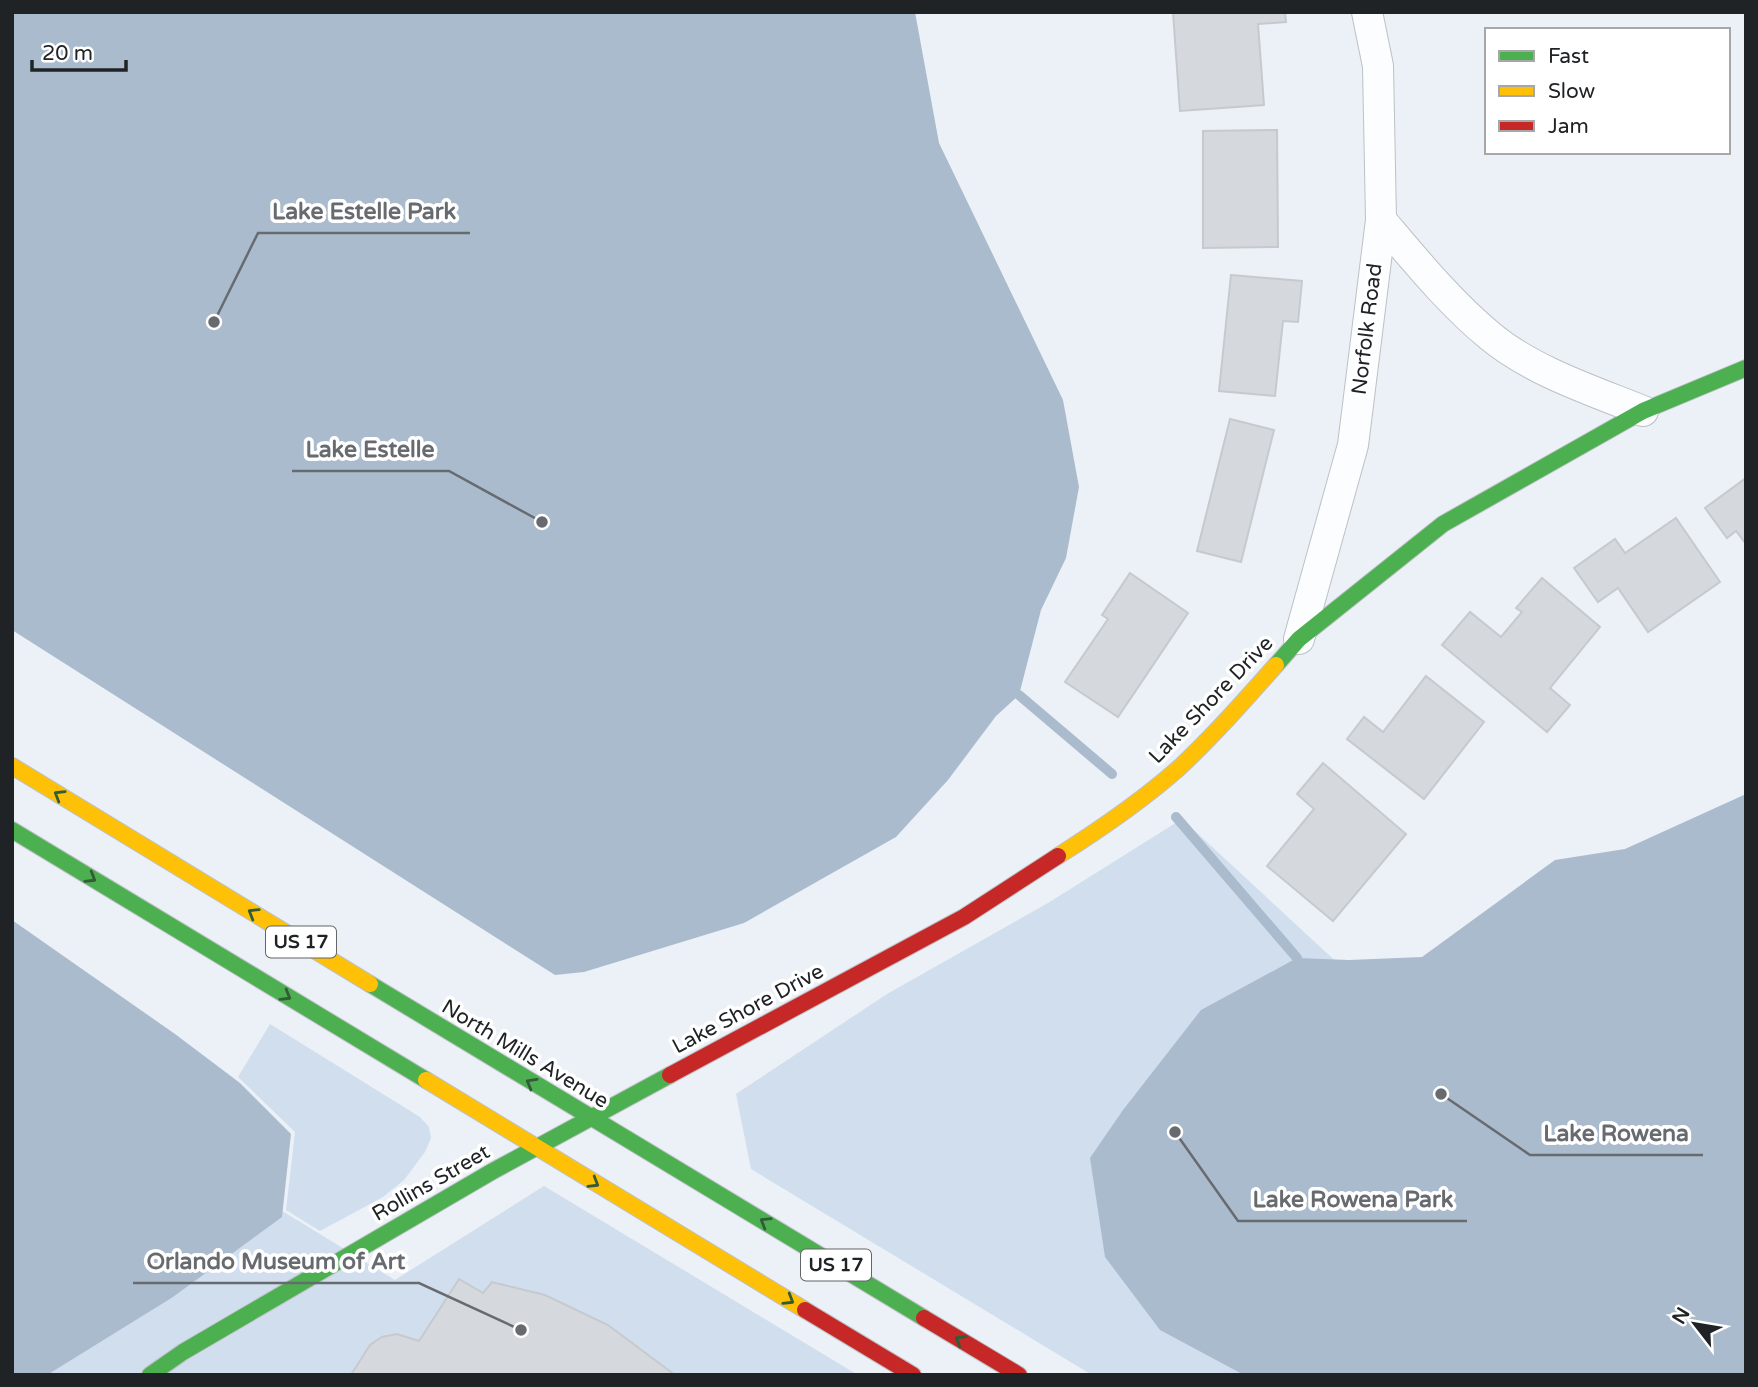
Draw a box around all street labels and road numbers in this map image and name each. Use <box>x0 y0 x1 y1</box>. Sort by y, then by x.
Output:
street label: Norfolk Road <box>1347 262 1387 396</box>
street label: Lake Shore Drive <box>1144 631 1278 769</box>
road number: US 17 <box>266 926 336 958</box>
street label: Lake Shore Drive <box>668 959 828 1059</box>
street label: North Mills Avenue <box>437 994 613 1114</box>
street label: Rollins Street <box>368 1139 494 1227</box>
road number: US 17 <box>801 1250 871 1280</box>

